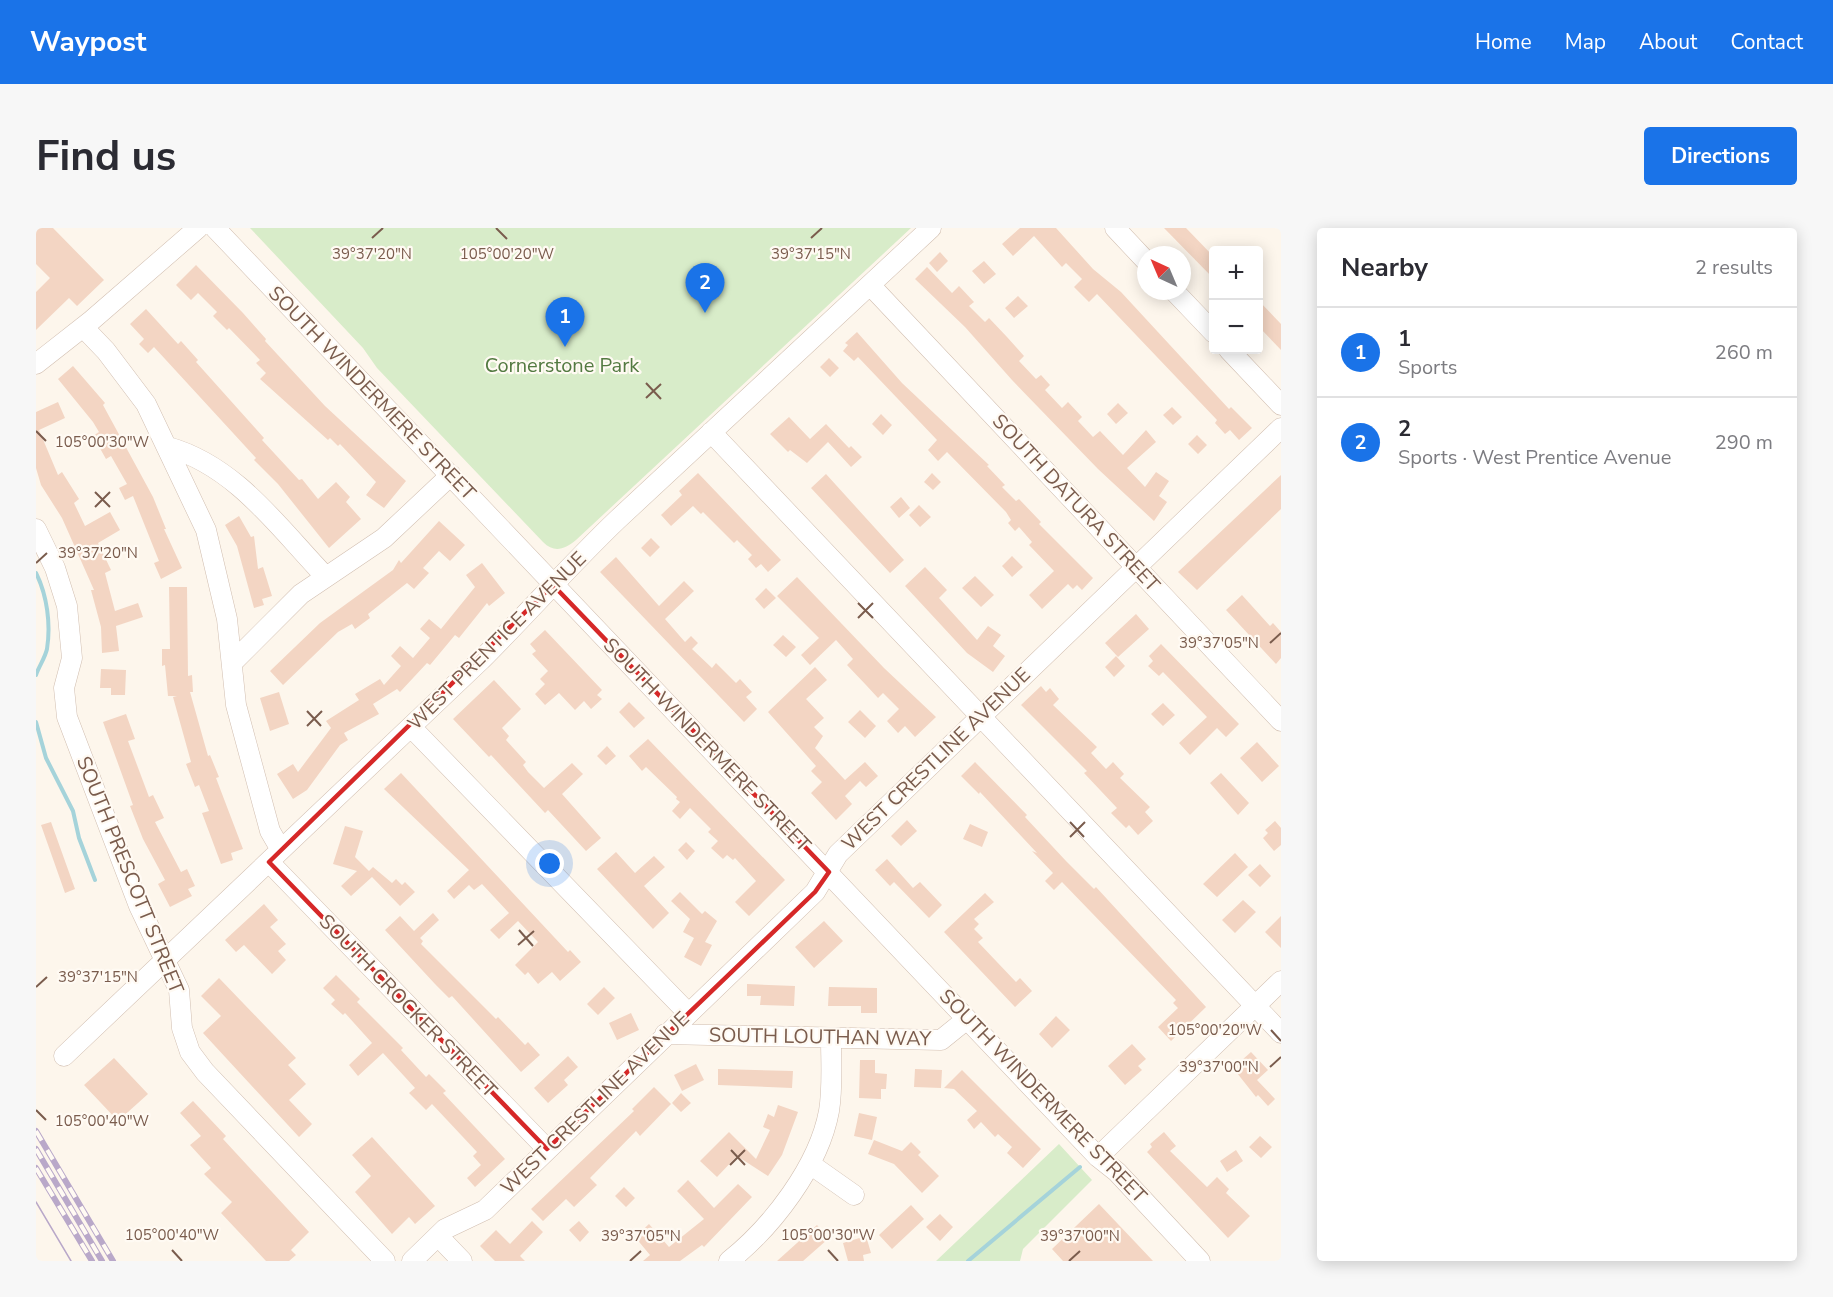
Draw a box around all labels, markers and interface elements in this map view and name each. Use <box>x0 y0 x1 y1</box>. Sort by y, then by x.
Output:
text: Waypost <box>30 23 147 61</box>
text: Home <box>1475 28 1532 56</box>
text: Map <box>1565 28 1606 56</box>
text: About <box>1639 28 1697 56</box>
text: Contact <box>1730 28 1803 56</box>
button: Directions <box>1644 127 1797 185</box>
text: Find us <box>36 128 176 185</box>
text: 39°37'20"N <box>332 244 412 264</box>
text: 105°00'20"W <box>460 244 555 264</box>
text: 39°37'15"N <box>771 244 851 264</box>
north arrow <box>1137 246 1191 300</box>
map controls <box>1209 246 1263 354</box>
button: + <box>1209 246 1263 300</box>
text: Nearby <box>1341 250 1428 285</box>
text: 2 results <box>1695 254 1773 281</box>
pin: 2 <box>686 264 724 313</box>
street label: SOUTH WINDERMERE STREET <box>262 280 482 506</box>
pin: 1 <box>546 298 584 347</box>
button: − <box>1209 300 1263 354</box>
text: 1 <box>1398 324 1411 354</box>
text: 1 <box>1355 339 1367 366</box>
text: 260 m <box>1715 339 1773 366</box>
park label: Cornerstone Park <box>485 352 640 379</box>
text: Sports <box>1398 354 1457 381</box>
street label: SOUTH DATURA STREET <box>986 408 1166 598</box>
text: 2 <box>1398 414 1411 444</box>
text: 2 <box>1355 429 1367 456</box>
text: 290 m <box>1715 429 1773 456</box>
text: 105°00'30"W <box>55 432 150 452</box>
text: Sports · West Prentice Avenue <box>1398 444 1671 471</box>
text: 39°37'20"N <box>58 543 138 563</box>
street label: WEST PRENTICE AVENUE <box>402 546 592 736</box>
street label: SOUTH WINDERMERE STREET <box>597 632 817 858</box>
text: 39°37'05"N <box>1179 633 1259 653</box>
street label: WEST CRESTLINE AVENUE <box>836 662 1036 856</box>
street label: SOUTH PRESCOTT STREET <box>70 752 190 998</box>
your location <box>535 849 564 878</box>
street label: SOUTH CROCKER STREET <box>313 908 503 1104</box>
text: 39°37'15"N <box>58 967 138 987</box>
street label: SOUTH WINDERMERE STREET <box>933 983 1153 1209</box>
street label: WEST CRESTLINE AVENUE <box>495 1006 695 1200</box>
text: 105°00'20"W <box>1168 1020 1263 1040</box>
street label: SOUTH LOUTHAN WAY <box>709 1022 933 1052</box>
text: 39°37'00"N <box>1179 1057 1259 1077</box>
text: 105°00'40"W <box>55 1111 150 1131</box>
text: 105°00'40"W <box>125 1225 220 1245</box>
text: 105°00'30"W <box>781 1225 876 1245</box>
text: 39°37'05"N <box>601 1226 681 1246</box>
text: 39°37'00"N <box>1040 1226 1120 1246</box>

